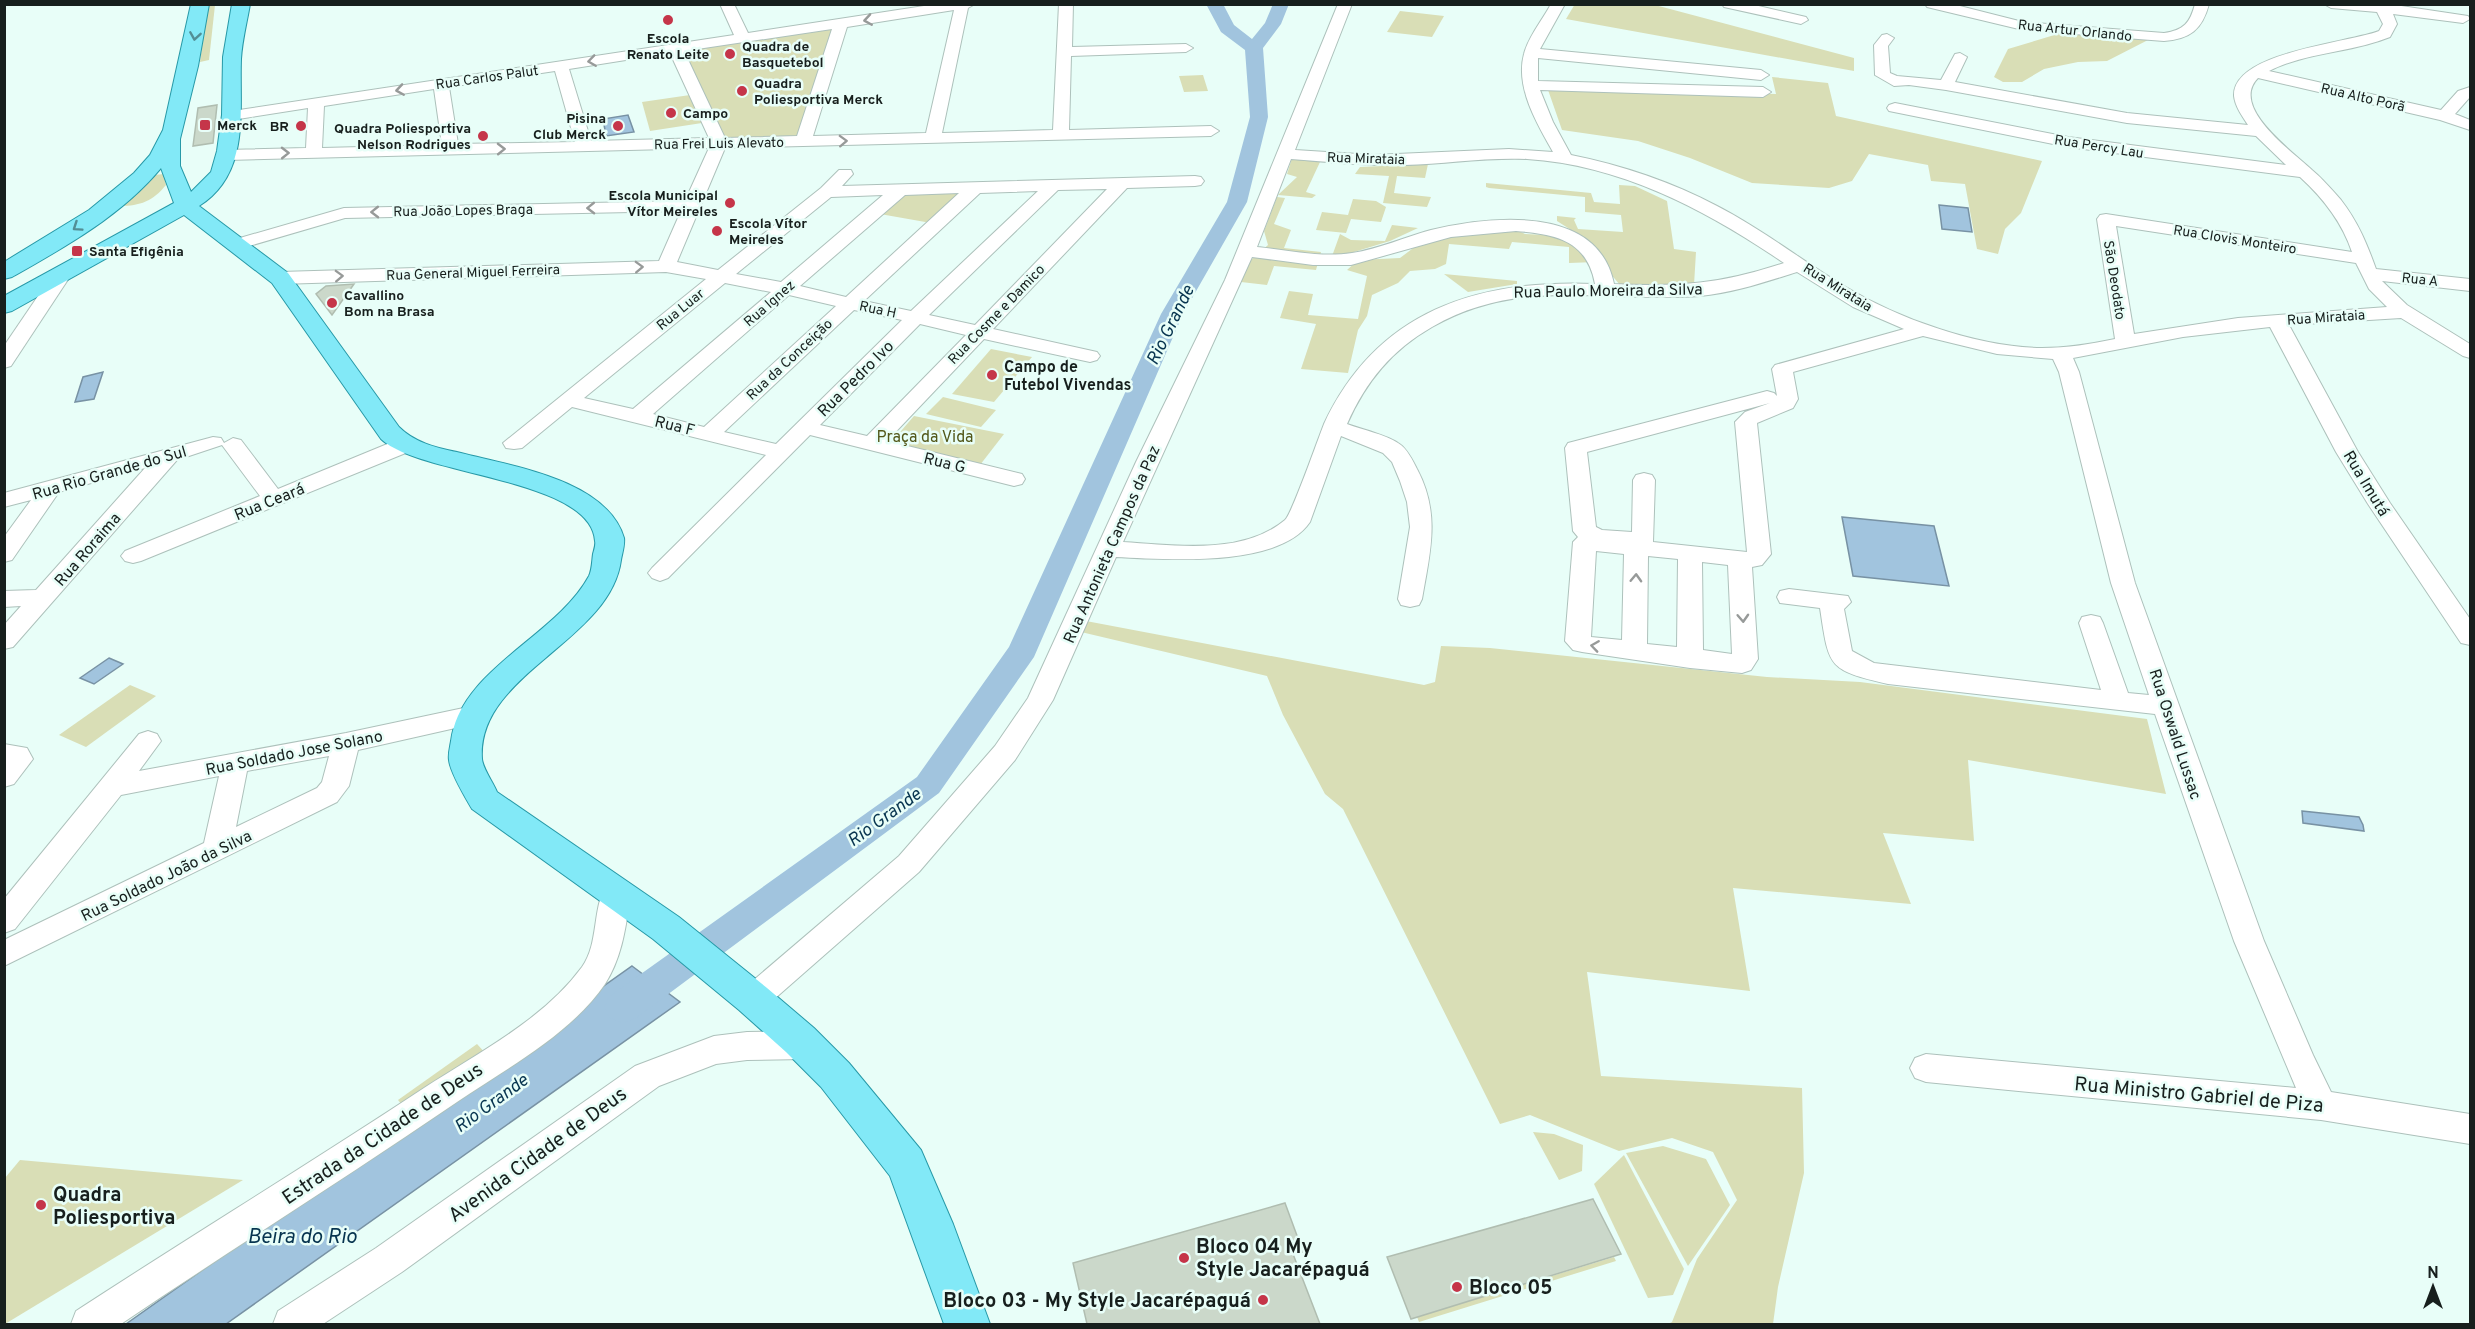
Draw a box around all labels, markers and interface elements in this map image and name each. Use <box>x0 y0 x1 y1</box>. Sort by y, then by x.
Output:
marker: Escola Renato Leite <box>661 13 675 27</box>
one-way arrow <box>864 13 873 25</box>
street label: Rua Artur Orlando <box>2017 17 2133 46</box>
one-way arrow <box>189 31 202 41</box>
place label: Escola Renato Leite <box>627 31 710 64</box>
place label: Quadra de Basquetebol <box>742 39 824 72</box>
marker: Quadra de Basquetebol <box>723 47 737 61</box>
one-way arrow <box>588 55 597 67</box>
street label: Rua Carlos Palut <box>435 63 540 94</box>
place label: Quadra Poliesportiva Merck <box>754 76 883 109</box>
street label: Rua Alto Porã <box>2319 81 2406 116</box>
one-way arrow <box>395 84 404 96</box>
marker: Quadra Poliesportiva Merck <box>735 84 749 98</box>
marker: Campo <box>664 106 678 120</box>
place label: Campo <box>683 106 728 123</box>
place label: Pisina Club Merck <box>533 111 606 144</box>
marker: Merck <box>198 118 212 132</box>
place label: Merck <box>217 118 257 135</box>
place label: BR <box>270 119 289 136</box>
marker: BR <box>294 119 308 133</box>
marker: Pisina Club Merck <box>611 119 625 133</box>
place label: Quadra Poliesportiva Nelson Rodrigues <box>334 121 471 154</box>
marker: Quadra Poliesportiva Nelson Rodrigues <box>476 129 490 143</box>
street label: Rua Percy Lau <box>2053 132 2145 163</box>
one-way arrow <box>839 134 848 147</box>
street label: Rua Frei Luis Alevato <box>654 135 784 154</box>
one-way arrow <box>497 142 506 155</box>
one-way arrow <box>281 147 290 159</box>
street label: Rua Mirataia <box>1327 150 1405 169</box>
place label: Escola Municipal Vítor Meireles <box>608 188 718 221</box>
marker: Escola Municipal Vítor Meireles <box>723 196 737 210</box>
one-way arrow <box>587 201 596 214</box>
street label: Rua João Lopes Braga <box>393 202 533 221</box>
one-way arrow <box>371 205 380 218</box>
place label: Escola Vítor Meireles <box>729 216 807 249</box>
one-way arrow <box>72 220 83 231</box>
street label: Rua Clovis Monteiro <box>2172 222 2298 259</box>
marker: Escola Vítor Meireles <box>710 224 724 238</box>
street label: São Deodato <box>2099 239 2128 321</box>
marker: Santa Efigênia <box>70 244 84 258</box>
place label: Santa Efigênia <box>89 244 184 261</box>
one-way arrow <box>634 260 643 273</box>
street label: Rua Mirataia <box>1799 260 1875 316</box>
street label: Rua General Miguel Ferreira <box>386 262 560 285</box>
street label: Rua Cosme e Damico <box>945 262 1049 368</box>
one-way arrow <box>334 270 343 282</box>
street label: Rua A <box>2401 270 2439 291</box>
street label: Rua Ignez <box>741 277 799 331</box>
street label: Rua Paulo Moreira da Silva <box>1513 280 1703 304</box>
water label: Rio Grande <box>1142 281 1201 369</box>
street label: Rua Luar <box>654 285 709 335</box>
place label: Cavallino Bom na Brasa <box>344 288 435 321</box>
marker: Cavallino Bom na Brasa <box>325 296 339 310</box>
street label: Rua H <box>858 298 898 323</box>
street label: Rua Mirataia <box>2286 307 2366 330</box>
street label: Rua da Conceição <box>743 316 837 404</box>
street label: Rua Pedro Ivo <box>814 337 899 422</box>
place label: Campo de Futebol Vivendas <box>1004 358 1132 396</box>
marker: Campo de Futebol Vivendas <box>985 368 999 382</box>
street label: Rua F <box>652 412 697 442</box>
park label: Praça da Vida <box>876 428 974 448</box>
street label: Rua Rio Grande do Sul <box>30 442 189 506</box>
street label: Rua Antonieta Campos da Paz <box>1060 443 1166 647</box>
street label: Rua Imutá <box>2338 447 2393 521</box>
street label: Rua G <box>921 449 968 479</box>
street label: Rua Ceará <box>232 480 308 526</box>
street label: Rua Roraima <box>51 509 126 591</box>
one-way arrow <box>1629 574 1642 583</box>
one-way arrow <box>1736 614 1749 623</box>
one-way arrow <box>1591 640 1600 652</box>
street label: Rua Oswald Lussac <box>2144 667 2205 803</box>
street label: Rua Soldado Jose Solano <box>204 727 385 781</box>
water label: Rio Grande <box>843 783 927 853</box>
street label: Rua Soldado João da Silva <box>78 827 256 927</box>
street label: Estrada da Cidade de Deus <box>278 1058 489 1212</box>
water label: Rio Grande <box>450 1069 534 1139</box>
street label: Rua Ministro Gabriel de Piza <box>2073 1072 2325 1120</box>
street label: Avenida Cidade de Deus <box>444 1082 633 1229</box>
place label: Quadra Poliesportiva <box>53 1183 175 1232</box>
marker: Quadra Poliesportiva <box>34 1198 48 1212</box>
water label: Beira do Rio <box>247 1224 358 1251</box>
place label: Bloco 04 My Style Jacarépaguá <box>1196 1235 1370 1284</box>
marker: Bloco 04 My Style Jacarépaguá <box>1177 1251 1191 1265</box>
north arrow <box>2403 1257 2463 1317</box>
text: N <box>2427 1264 2439 1284</box>
place label: Bloco 05 <box>1469 1276 1553 1302</box>
marker: Bloco 05 <box>1450 1280 1464 1294</box>
place label: Bloco 03 - My Style Jacarépaguá <box>943 1289 1251 1315</box>
marker: Bloco 03 - My Style Jacarépaguá <box>1256 1293 1270 1307</box>

